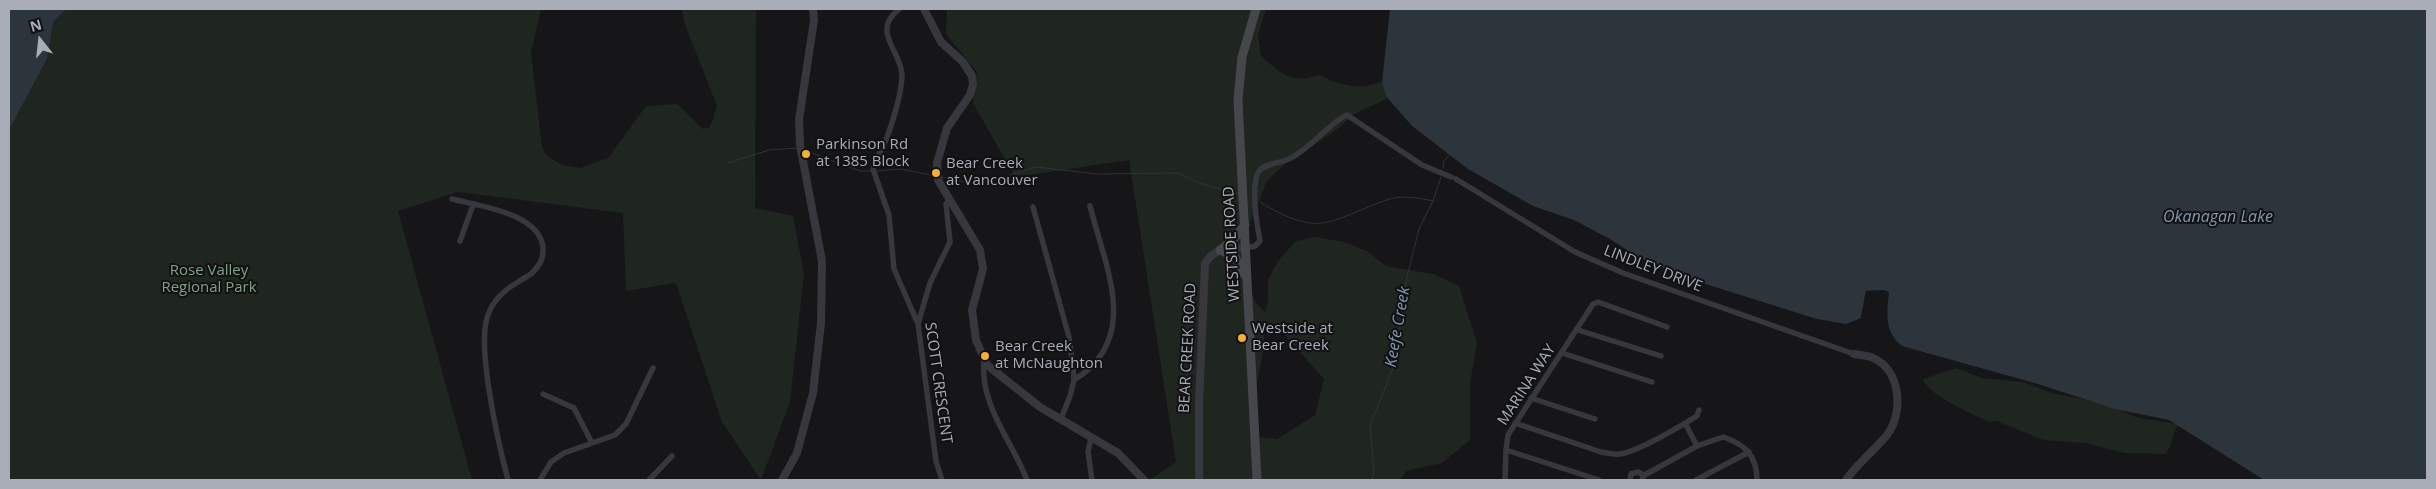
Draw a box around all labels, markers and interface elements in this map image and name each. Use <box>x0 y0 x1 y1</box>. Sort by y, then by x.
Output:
text: N <box>28 14 44 36</box>
north arrow <box>15 15 65 65</box>
place label: Parkinson Rd at 1385 Block <box>816 136 909 171</box>
marker: Parkinson Rd at 1385 Block <box>800 148 812 160</box>
place label: Bear Creek at Vancouver <box>946 155 1038 190</box>
marker: Bear Creek at Vancouver <box>930 167 942 179</box>
street label: WESTSIDE ROAD <box>1220 186 1244 302</box>
water label: Okanagan Lake <box>2163 207 2273 227</box>
street label: LINDLEY DRIVE <box>1601 242 1705 296</box>
park label: Rose Valley Regional Park <box>161 262 257 297</box>
street label: BEAR CREEK ROAD <box>1176 282 1200 414</box>
water label: Keefe Creek <box>1381 285 1415 369</box>
place label: Westside at Bear Creek <box>1252 320 1333 355</box>
street label: SCOTT CRESCENT <box>921 321 955 445</box>
marker: Westside at Bear Creek <box>1236 332 1248 344</box>
place label: Bear Creek at McNaughton <box>995 338 1103 373</box>
street label: MARINA WAY <box>1494 341 1560 429</box>
marker: Bear Creek at McNaughton <box>979 350 991 362</box>

